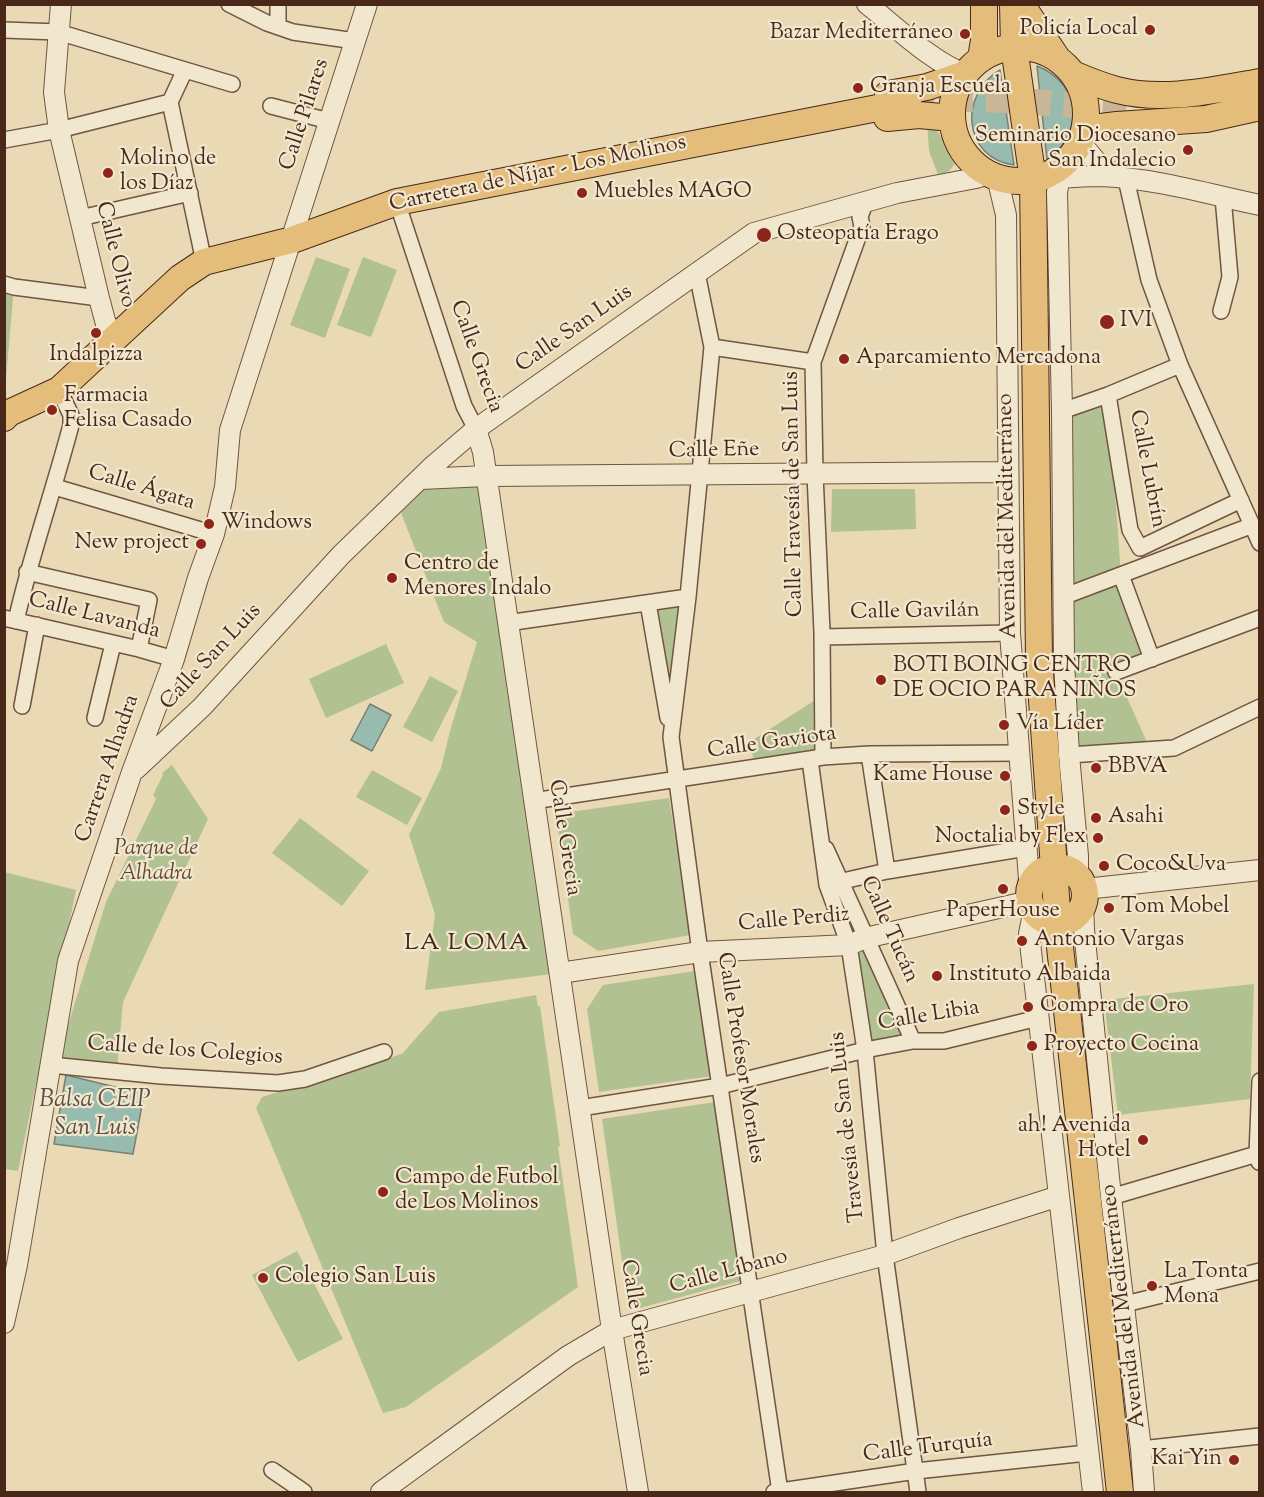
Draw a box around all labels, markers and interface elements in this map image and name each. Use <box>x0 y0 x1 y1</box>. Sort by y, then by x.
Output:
place label: Policía Local <box>1020 17 1138 43</box>
place label: Bazar Mediterráneo <box>770 21 953 47</box>
marker: Policía Local <box>1143 23 1157 37</box>
marker: Bazar Mediterráneo <box>958 27 972 41</box>
street label: Calle Pilares <box>276 56 336 174</box>
place label: Granja Escuela <box>870 75 1011 101</box>
marker: Granja Escuela <box>851 81 865 95</box>
place label: Seminario Diocesano San Indalecio <box>975 124 1176 176</box>
street label: Carretera de Níjar - Los Molinos <box>387 131 689 219</box>
marker: Seminario Diocesano San Indalecio <box>1181 143 1195 157</box>
place label: Molino de los Díaz <box>120 147 216 198</box>
marker: Molino de los Díaz <box>101 166 115 180</box>
place label: Muebles MAGO <box>594 180 752 206</box>
marker: Muebles MAGO <box>575 186 589 200</box>
street label: Calle Olivo <box>88 199 140 311</box>
place label: Osteopatía Erago <box>777 222 939 248</box>
marker: Osteopatía Erago <box>755 226 773 244</box>
street label: Calle San Luis <box>512 280 638 380</box>
street label: Calle Grecia <box>443 297 507 417</box>
place label: IVI <box>1120 309 1152 335</box>
marker: IVI <box>1098 313 1116 331</box>
marker: Indalpizza <box>89 326 103 340</box>
place label: Indalpizza <box>49 343 143 369</box>
place label: Aparcamiento Mercadona <box>856 346 1101 372</box>
marker: Aparcamiento Mercadona <box>837 352 851 366</box>
street label: Calle Travesía de San Luis <box>780 371 810 617</box>
place label: Farmacia Felisa Casado <box>64 384 192 436</box>
street label: Avenida del Mediterráneo <box>994 393 1024 639</box>
marker: Farmacia Felisa Casado <box>45 403 59 417</box>
street label: Calle Lubrín <box>1122 408 1170 530</box>
street label: Calle Eñe <box>668 438 760 466</box>
street label: Calle Ágata <box>84 460 198 518</box>
place label: Windows <box>221 511 312 537</box>
marker: Windows <box>202 517 216 531</box>
place label: New project <box>75 531 189 557</box>
marker: New project <box>194 537 208 551</box>
place label: Centro de Menores Indalo <box>404 552 551 604</box>
marker: Centro de Menores Indalo <box>385 571 399 585</box>
street label: Calle Lavanda <box>25 588 163 646</box>
street label: Calle San Luis <box>156 599 268 717</box>
street label: Calle Gavilán <box>850 599 980 627</box>
place label: BOTI BOING CENTRO DE OCIO PARA NIÑOS <box>893 654 1136 706</box>
marker: BOTI BOING CENTRO DE OCIO PARA NIÑOS <box>874 673 888 687</box>
street label: Carrera Alhadra <box>71 692 147 846</box>
place label: Vía Líder <box>1016 712 1104 738</box>
marker: Vía Líder <box>997 718 1011 732</box>
street label: Calle Gaviota <box>706 722 838 766</box>
place label: BBVA <box>1108 755 1168 781</box>
marker: BBVA <box>1089 761 1103 775</box>
place label: Kame House <box>873 763 993 789</box>
marker: Kame House <box>998 769 1012 783</box>
street label: Calle Grecia <box>541 778 585 898</box>
place label: Style <box>1017 797 1065 823</box>
marker: Style <box>998 803 1012 817</box>
place label: Asahi <box>1108 805 1164 831</box>
marker: Asahi <box>1089 811 1103 825</box>
place label: Noctalia by Flex <box>935 825 1086 851</box>
marker: Noctalia by Flex <box>1091 831 1105 845</box>
park label: Parque de Alhadra <box>114 837 198 888</box>
place label: Coco&Uva <box>1116 853 1226 879</box>
marker: Coco&Uva <box>1097 859 1111 873</box>
street label: Calle Tucán <box>853 873 923 987</box>
marker: PaperHouse <box>996 882 1010 896</box>
place label: Tom Mobel <box>1121 895 1229 921</box>
place label: PaperHouse <box>946 899 1060 925</box>
marker: Tom Mobel <box>1102 901 1116 915</box>
street label: Calle Perdiz <box>737 903 851 939</box>
place label: Antonio Vargas <box>1034 928 1184 954</box>
district label: LA LOMA <box>404 931 530 959</box>
marker: Antonio Vargas <box>1015 934 1029 948</box>
street label: Calle Profesor Morales <box>709 951 769 1165</box>
place label: Instituto Albaida <box>949 963 1111 989</box>
marker: Instituto Albaida <box>930 969 944 983</box>
place label: Compra de Oro <box>1040 994 1189 1020</box>
street label: Calle Libia <box>876 996 982 1038</box>
marker: Compra de Oro <box>1021 1000 1035 1014</box>
street label: Travesía de San Luis <box>826 1030 872 1224</box>
street label: Calle de los Colegios <box>86 1032 284 1072</box>
place label: Proyecto Cocina <box>1044 1033 1199 1059</box>
marker: Proyecto Cocina <box>1025 1039 1039 1053</box>
water label: Balsa CEIP San Luis <box>39 1088 151 1144</box>
place label: ah! Avenida Hotel <box>1018 1114 1131 1166</box>
marker: ah! Avenida Hotel <box>1136 1133 1150 1147</box>
place label: Campo de Futbol de Los Molinos <box>395 1166 559 1218</box>
street label: Avenida del Mediterráneo <box>1097 1183 1153 1429</box>
marker: Campo de Futbol de Los Molinos <box>376 1185 390 1199</box>
street label: Calle Líbano <box>667 1245 791 1301</box>
street label: Calle Grecia <box>613 1258 657 1378</box>
place label: La Tonta Mona <box>1164 1260 1248 1312</box>
place label: Colegio San Luis <box>275 1265 436 1291</box>
marker: Colegio San Luis <box>256 1271 270 1285</box>
marker: La Tonta Mona <box>1145 1279 1159 1293</box>
street label: Calle Turquía <box>862 1428 994 1470</box>
place label: Kai Yin <box>1152 1447 1222 1473</box>
marker: Kai Yin <box>1227 1453 1241 1467</box>

